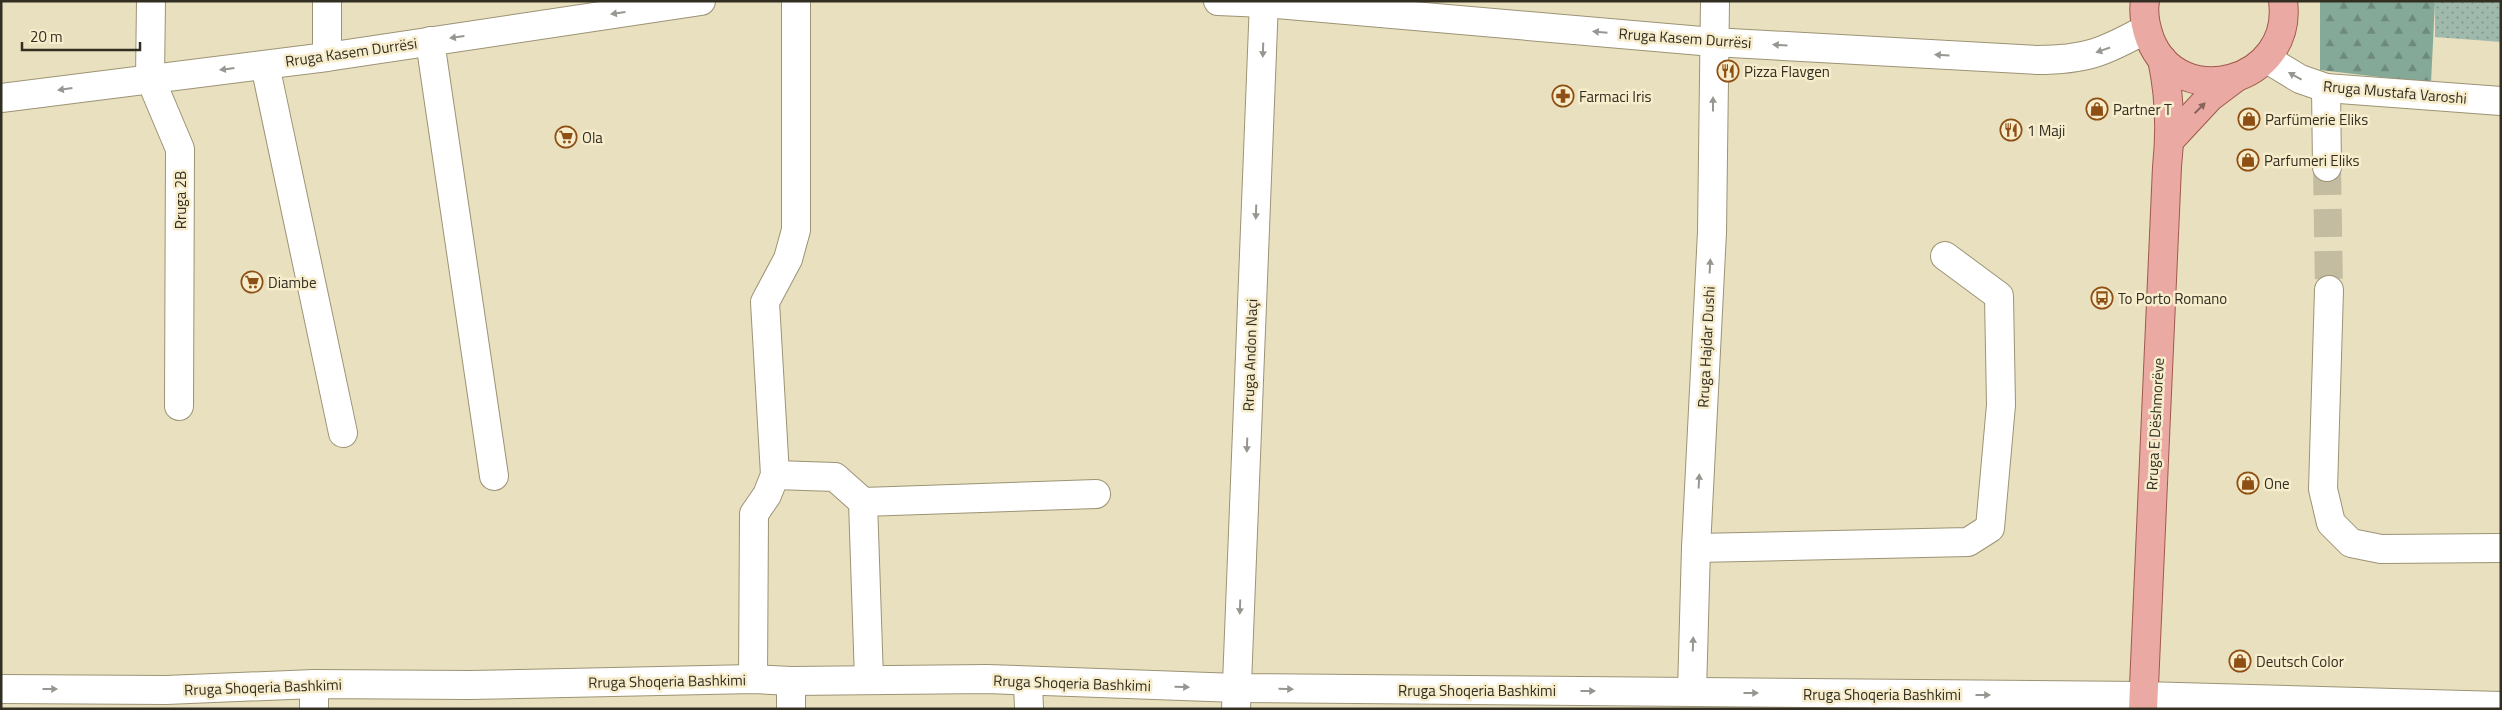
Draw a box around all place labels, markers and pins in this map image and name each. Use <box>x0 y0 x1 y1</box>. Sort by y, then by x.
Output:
restaurant icon: Pizza Flavgen <box>1716 59 1740 83</box>
place label: Pizza Flavgen <box>1744 60 1830 83</box>
pharmacy icon: Farmaci Iris <box>1551 84 1575 108</box>
place label: Farmaci Iris <box>1579 85 1651 108</box>
shop icon: Partner T <box>2085 97 2109 121</box>
place label: Partner T <box>2113 98 2172 121</box>
shop icon: Parfümerie Eliks <box>2237 107 2261 131</box>
place label: Parfümerie Eliks <box>2265 108 2368 131</box>
restaurant icon: 1 Maji <box>1999 118 2023 142</box>
place label: 1 Maji <box>2027 119 2065 142</box>
supermarket icon: Ola <box>554 125 578 149</box>
place label: Ola <box>582 126 603 149</box>
shop icon: Parfumeri Eliks <box>2236 148 2260 172</box>
place label: Parfumeri Eliks <box>2264 149 2360 172</box>
supermarket icon: Diambe <box>240 270 264 294</box>
place label: Diambe <box>268 271 316 294</box>
bus stop icon: To Porto Romano <box>2090 286 2114 310</box>
place label: To Porto Romano <box>2118 287 2227 310</box>
shop icon: One <box>2236 471 2260 495</box>
place label: One <box>2264 472 2290 495</box>
shop icon: Deutsch Color <box>2228 649 2252 673</box>
place label: Deutsch Color <box>2256 650 2344 673</box>

